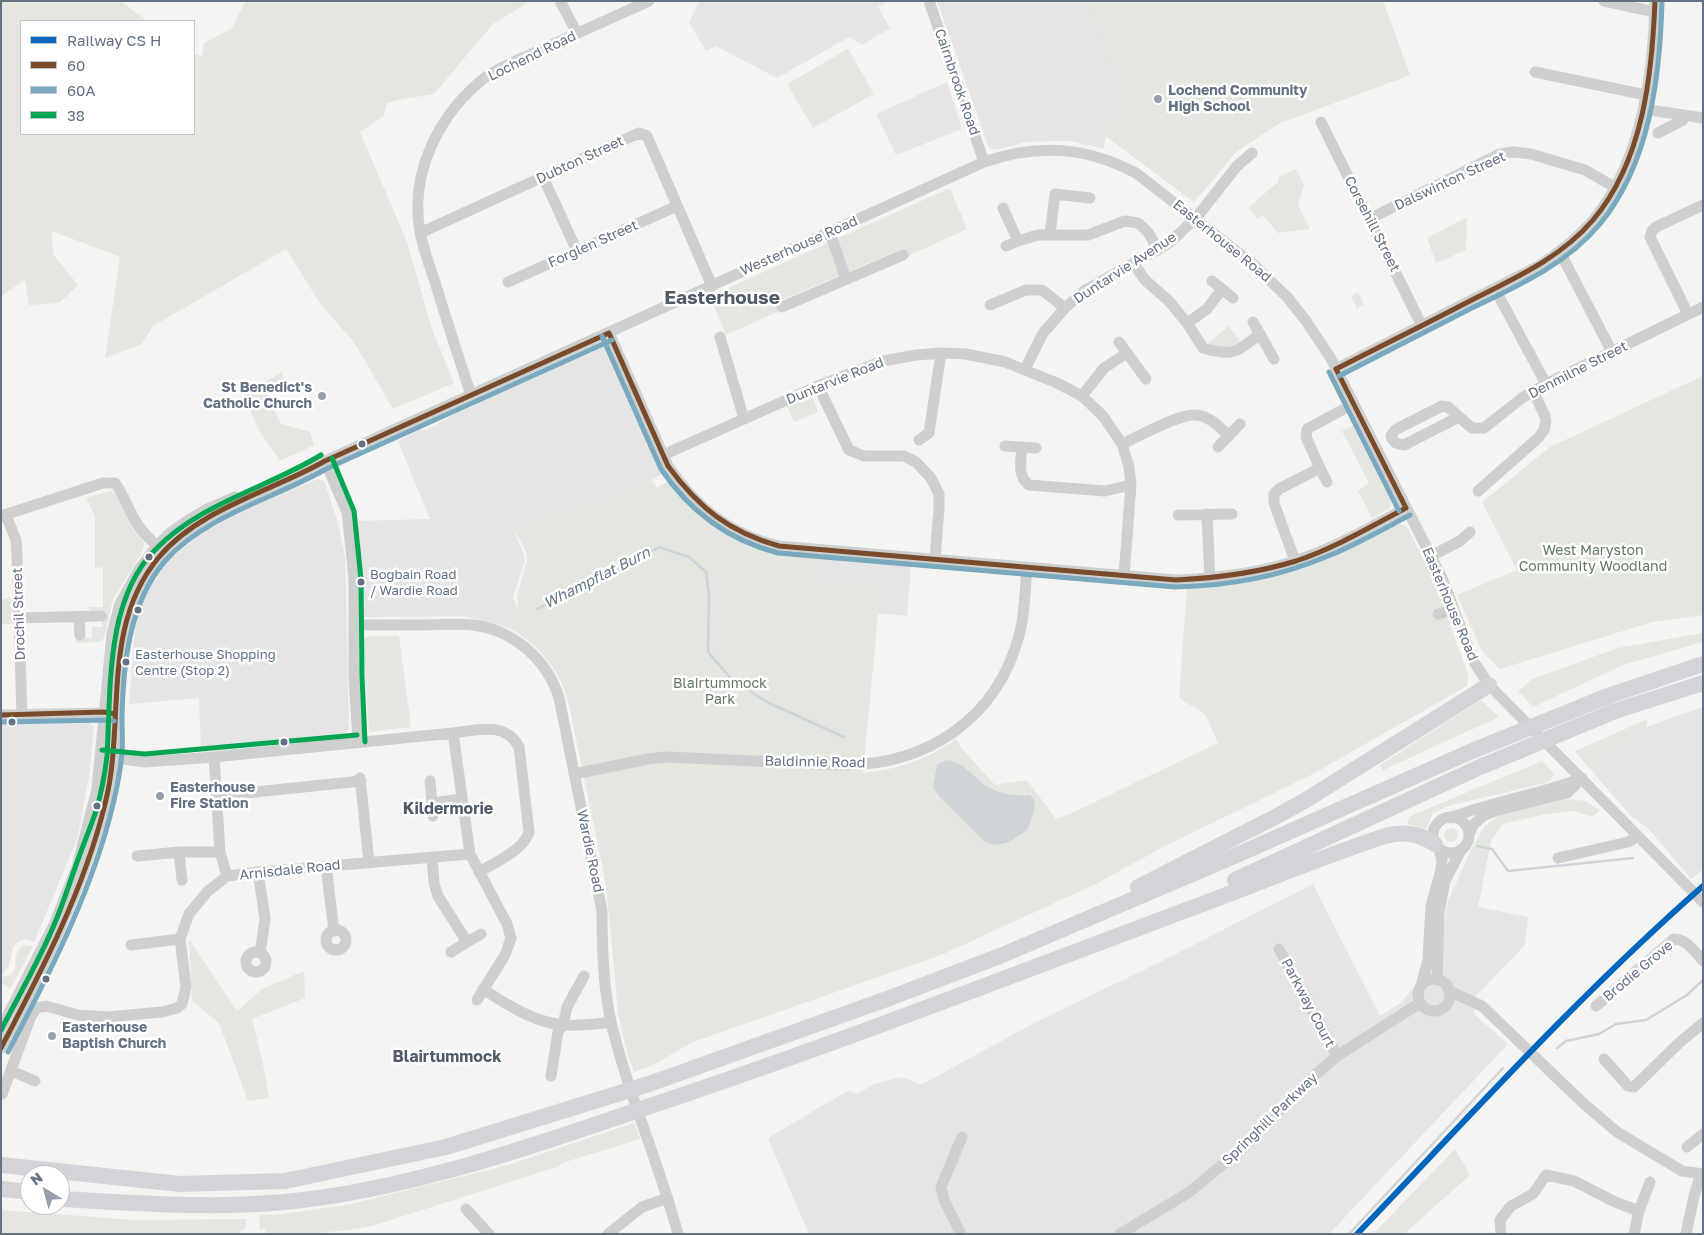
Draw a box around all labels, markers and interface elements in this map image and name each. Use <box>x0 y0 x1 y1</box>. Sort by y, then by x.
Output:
legend <box>20 20 195 135</box>
street label: Cairnbrook Road <box>931 26 983 138</box>
street label: Lochend Road <box>485 27 579 85</box>
text: Railway CS H <box>67 31 161 49</box>
text: 60 <box>67 56 85 74</box>
text: 60A <box>67 81 95 99</box>
place label: Lochend Community High School <box>1168 83 1307 115</box>
marker: Lochend Community High School <box>1152 93 1164 105</box>
text: 38 <box>67 106 85 124</box>
street label: Dubton Street <box>534 132 626 188</box>
street label: Dalswinton Street <box>1392 148 1508 214</box>
street label: Corsehill Street <box>1341 173 1403 275</box>
street label: Easterhouse Road <box>1169 196 1275 286</box>
street label: Westerhouse Road <box>738 213 860 279</box>
street label: Forglen Street <box>545 217 641 271</box>
street label: Duntarvie Avenue <box>1071 229 1179 307</box>
district label: Easterhouse <box>664 287 780 309</box>
street label: Denmilne Street <box>1526 338 1630 402</box>
street label: Duntarvie Road <box>784 354 886 408</box>
place label: St Benedict's Catholic Church <box>203 380 312 412</box>
marker: St Benedict's Catholic Church <box>316 390 328 402</box>
unlabelled marker <box>357 439 367 449</box>
water label: Whampflat Burn <box>541 543 653 613</box>
park label: West Maryston Community Woodland <box>1519 543 1667 576</box>
street label: Easterhouse Road <box>1418 545 1482 663</box>
unlabelled marker <box>144 552 154 562</box>
street label: Drochil Street <box>9 567 29 661</box>
place label: Bogbain Road / Wardie Road <box>370 567 458 598</box>
marker: Bogbain Road / Wardie Road <box>356 577 366 587</box>
unlabelled marker <box>133 605 143 615</box>
place label: Easterhouse Shopping Centre (Stop 2) <box>135 647 276 678</box>
marker: Easterhouse Shopping Centre (Stop 2) <box>121 657 131 667</box>
park label: Blairtummock Park <box>673 676 767 709</box>
unlabelled marker <box>7 717 17 727</box>
unlabelled marker <box>279 737 289 747</box>
street label: Baldinnie Road <box>764 753 866 771</box>
place label: Easterhouse Fire Station <box>170 780 255 812</box>
marker: Easterhouse Fire Station <box>154 790 166 802</box>
district label: Kildermorie <box>403 799 493 819</box>
unlabelled marker <box>92 801 102 811</box>
street label: Wardie Road <box>573 808 607 894</box>
street label: Arnisdale Road <box>239 856 341 884</box>
street label: Brodie Grove <box>1600 937 1676 1005</box>
street label: Parkway Court <box>1278 956 1338 1050</box>
unlabelled marker <box>41 974 51 984</box>
place label: Easterhouse Baptish Church <box>62 1020 166 1052</box>
marker: Easterhouse Baptish Church <box>46 1030 58 1042</box>
district label: Blairtummock <box>393 1047 501 1067</box>
street label: Springhill Parkway <box>1219 1069 1321 1169</box>
north arrow <box>20 1165 70 1215</box>
text: N <box>27 1168 46 1188</box>

